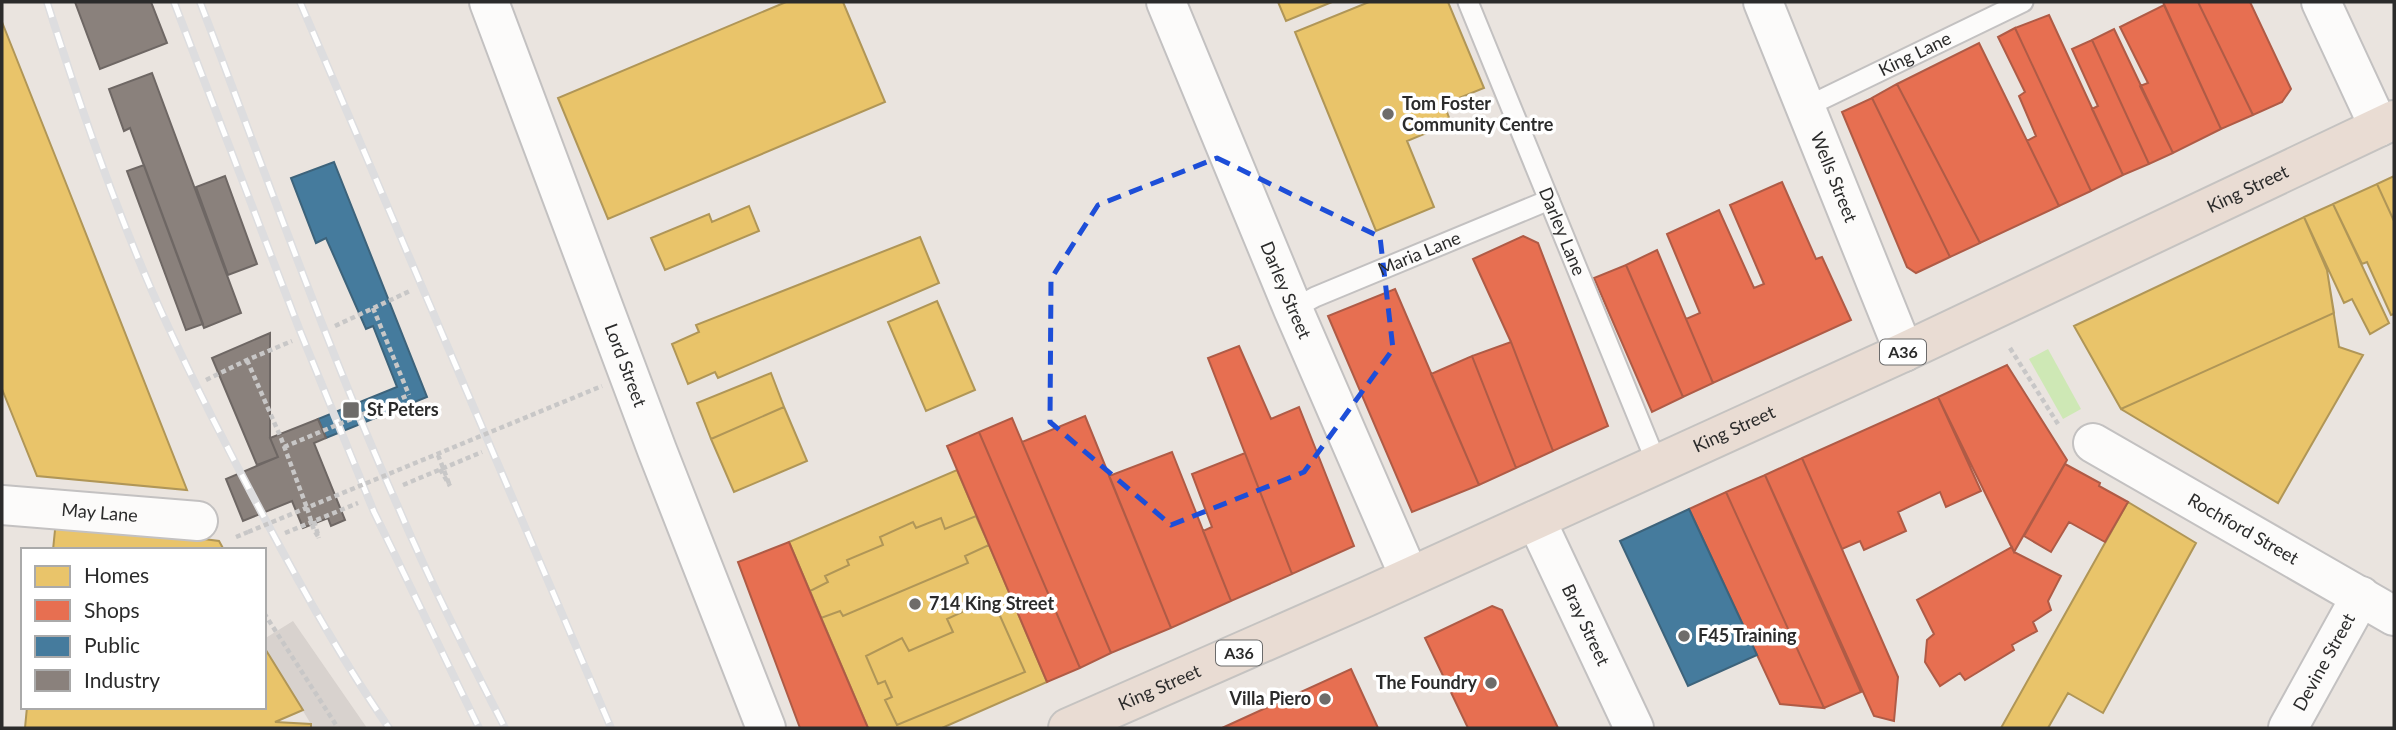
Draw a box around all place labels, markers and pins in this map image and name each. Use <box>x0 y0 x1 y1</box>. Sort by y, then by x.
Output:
place label: Tom Foster Community Centre <box>1402 92 1554 135</box>
marker: Tom Foster Community Centre <box>1380 106 1396 122</box>
place label: St Peters <box>367 398 439 420</box>
marker: St Peters <box>341 400 361 420</box>
place label: 714 King Street <box>929 592 1054 614</box>
marker: 714 King Street <box>907 596 923 612</box>
place label: F45 Training <box>1698 624 1797 646</box>
marker: F45 Training <box>1676 628 1692 644</box>
place label: The Foundry <box>1376 671 1477 693</box>
marker: The Foundry <box>1483 675 1499 691</box>
place label: Villa Piero <box>1228 687 1311 709</box>
marker: Villa Piero <box>1317 691 1333 707</box>

